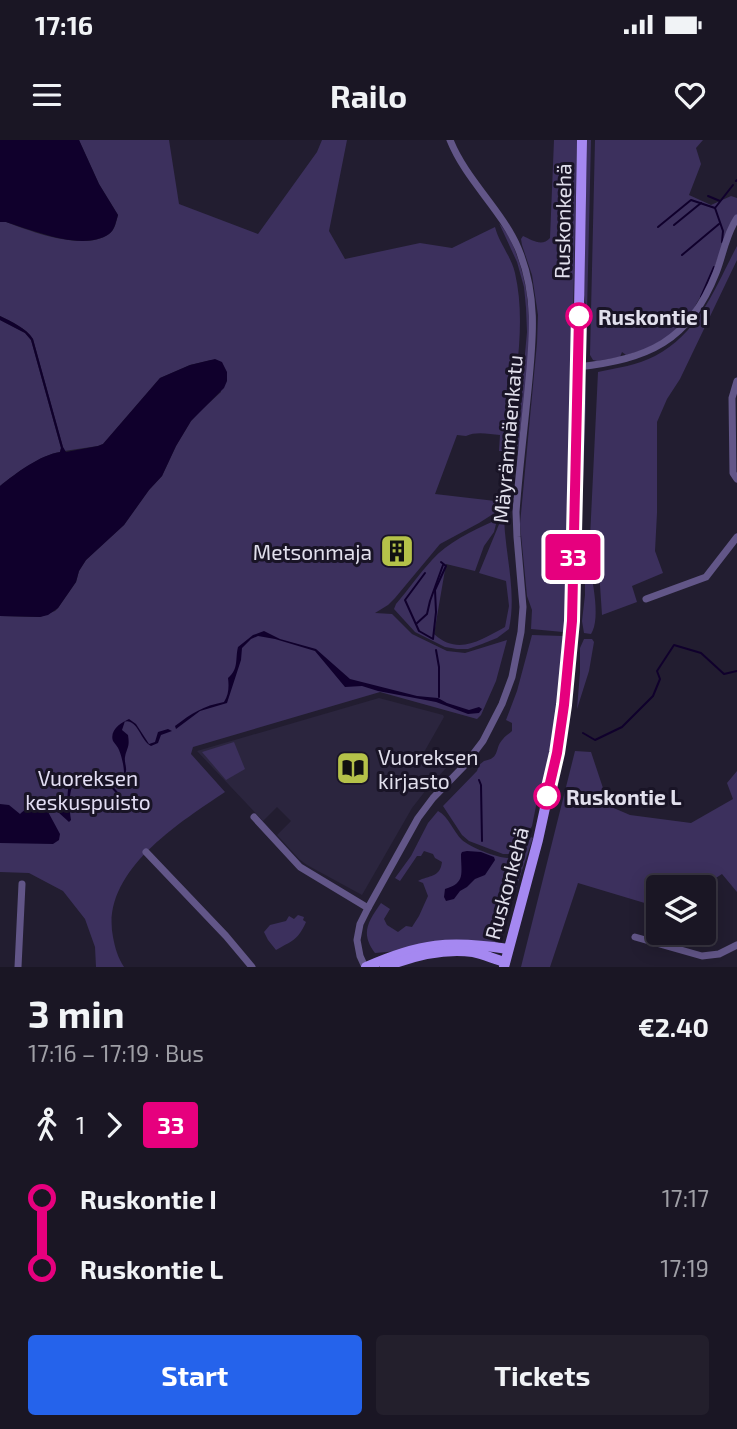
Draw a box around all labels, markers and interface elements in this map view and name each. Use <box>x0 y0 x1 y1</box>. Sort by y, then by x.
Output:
text: 17:16 <box>35 9 93 40</box>
icon: menu <box>28 76 66 114</box>
text: Railo <box>330 76 407 114</box>
icon: heart <box>671 76 709 114</box>
street label: Ruskonkehä <box>548 163 576 279</box>
marker: Ruskontie I <box>566 303 592 329</box>
place label: Ruskontie I <box>598 304 708 329</box>
street label: Mäyränmäenkatu <box>487 354 527 524</box>
building icon: Metsonmaja <box>378 532 416 570</box>
line badge: 33 <box>542 534 604 580</box>
place label: Metsonmaja <box>253 539 372 565</box>
text: 33 <box>559 542 587 571</box>
place label: Vuoreksen kirjasto <box>378 744 478 794</box>
library icon: Vuoreksen kirjasto <box>334 749 372 787</box>
park label: Vuoreksen keskuspuisto <box>25 765 151 814</box>
marker: Ruskontie L <box>534 783 560 809</box>
place label: Ruskontie L <box>566 784 682 809</box>
street label: Ruskonkehä <box>479 824 533 942</box>
map controls <box>646 875 716 945</box>
button: layers <box>646 875 716 945</box>
text: 3 min <box>28 990 125 1036</box>
text: €2.40 <box>638 1011 709 1042</box>
text: 17:16 – 17:19 · Bus <box>28 1039 204 1067</box>
icon: walk <box>28 1106 66 1144</box>
icon: forward <box>95 1106 133 1144</box>
text: 33 <box>157 1110 184 1139</box>
text: 1 <box>76 1111 85 1139</box>
text: Ruskontie I <box>80 1183 217 1214</box>
text: 17:17 <box>662 1184 709 1212</box>
text: Ruskontie L <box>80 1253 223 1284</box>
text: 17:19 <box>660 1254 709 1282</box>
button: Start <box>28 1335 362 1415</box>
button: Tickets <box>376 1335 709 1415</box>

